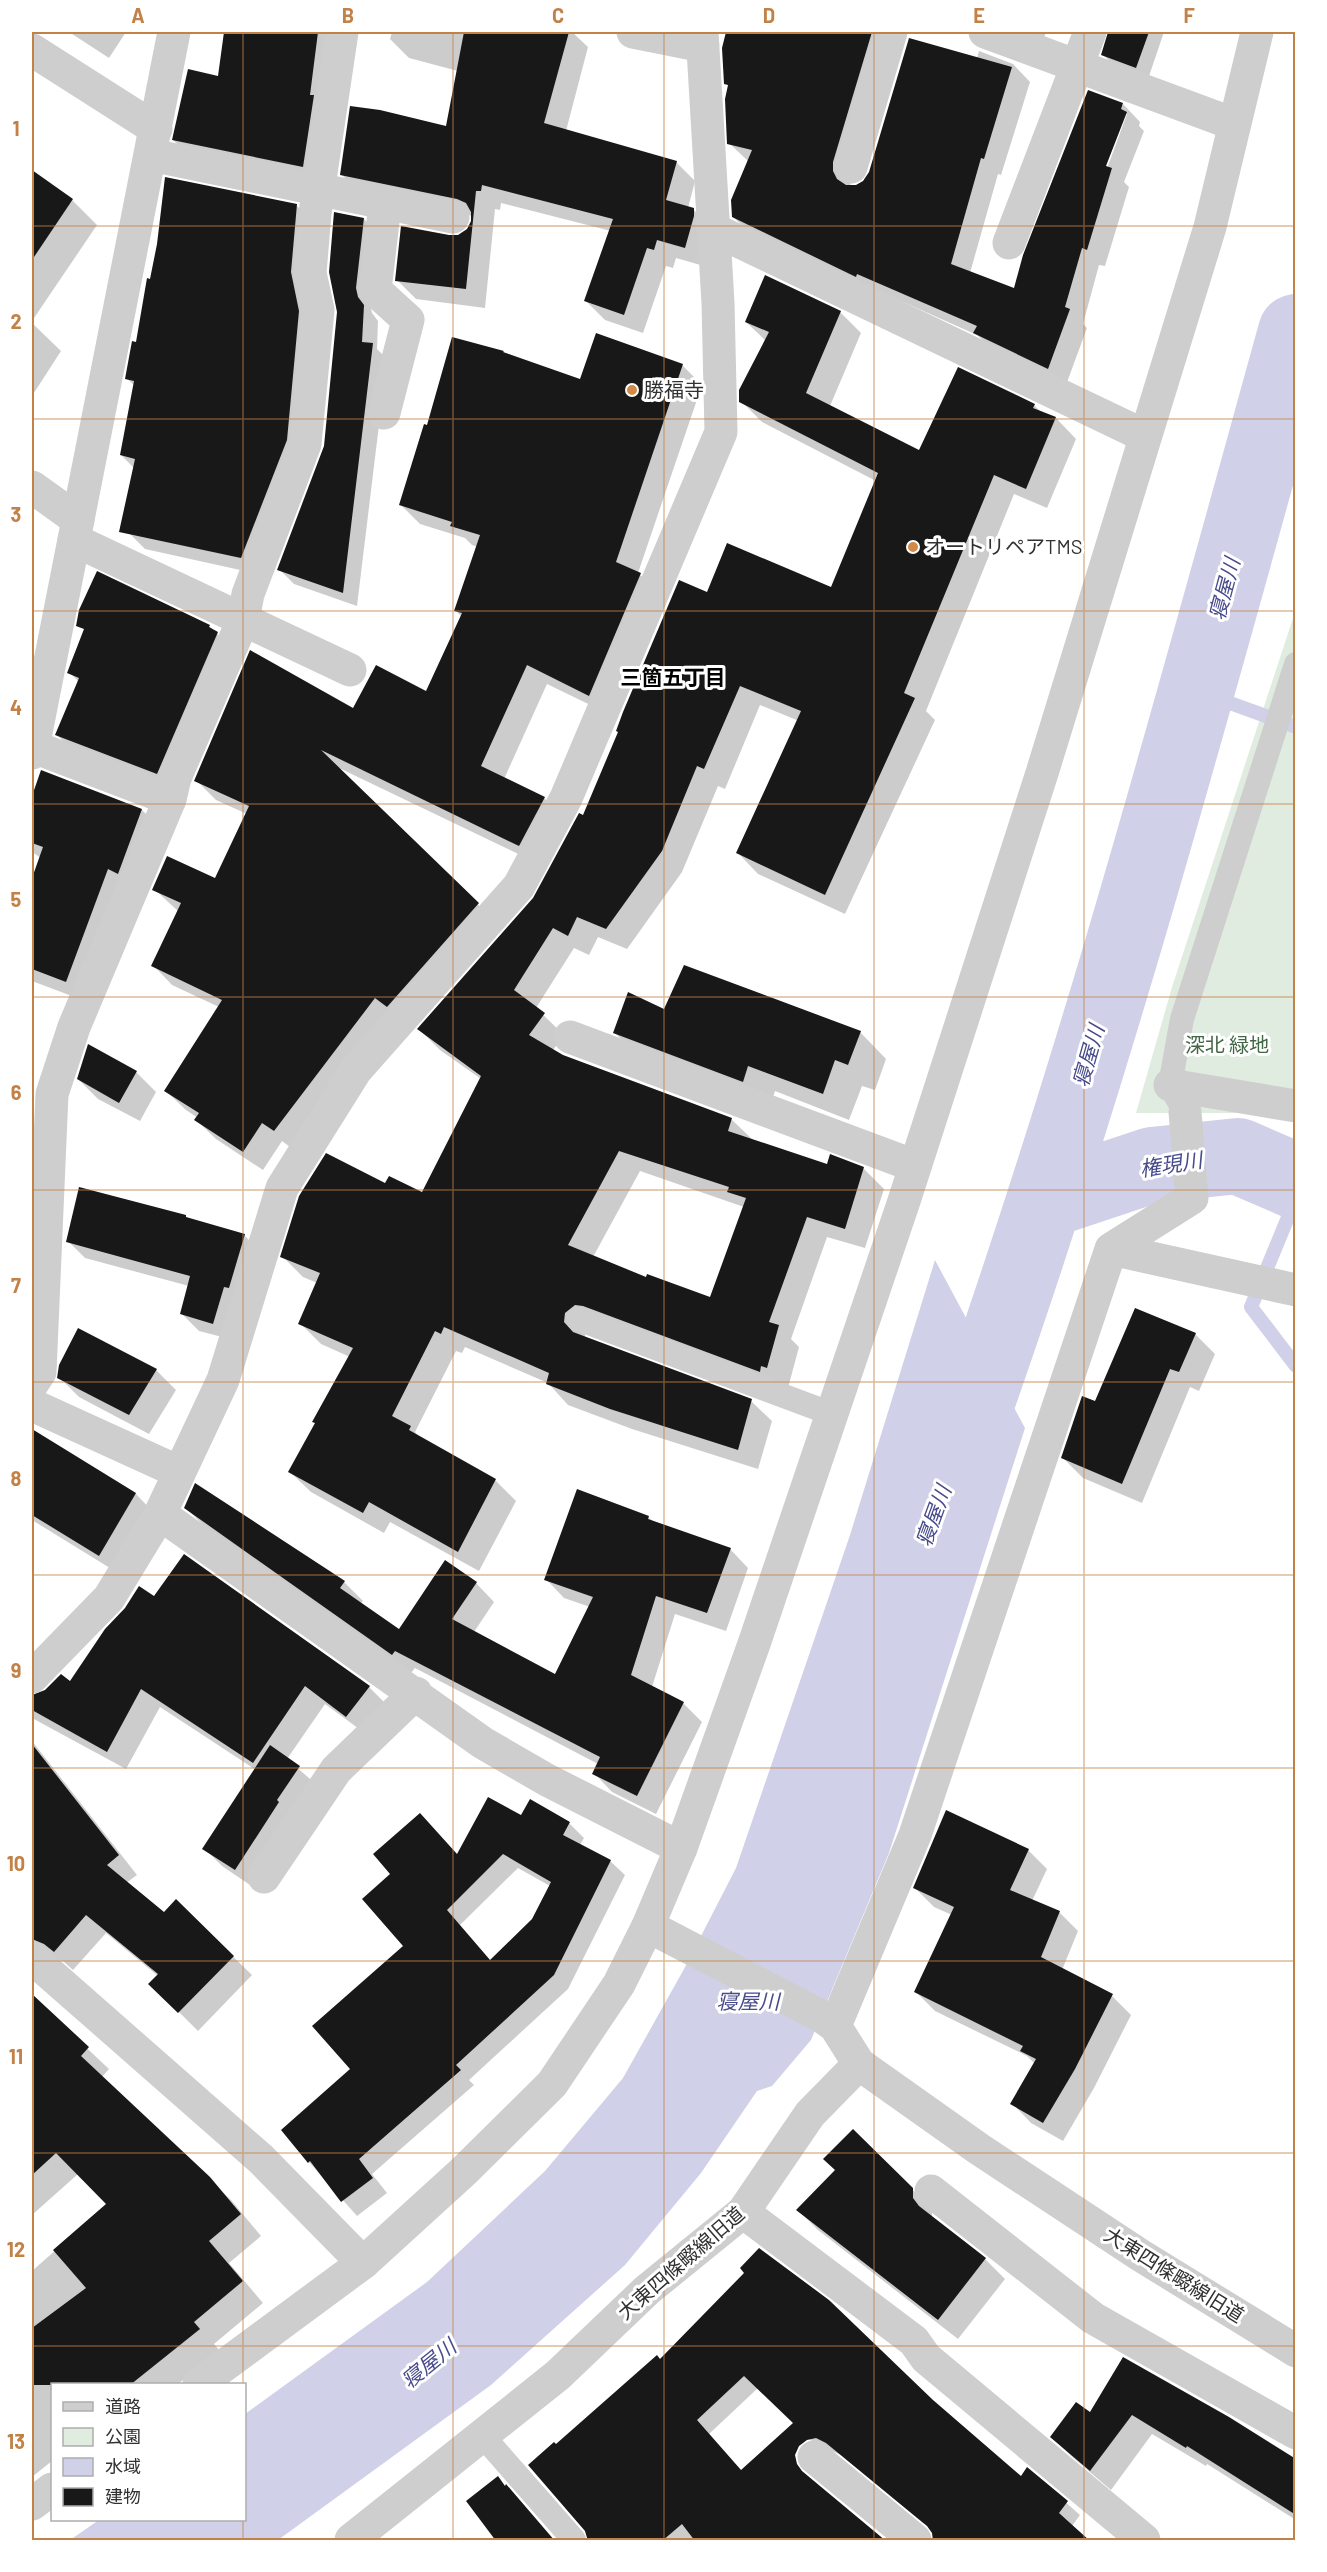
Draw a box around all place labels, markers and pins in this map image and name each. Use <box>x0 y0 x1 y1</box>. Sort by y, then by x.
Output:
place label: 勝福寺 <box>644 377 704 401</box>
marker: 勝福寺 <box>625 383 639 397</box>
place label: オートリペアTMS <box>925 534 1082 558</box>
marker: オートリペアTMS <box>906 540 920 554</box>

